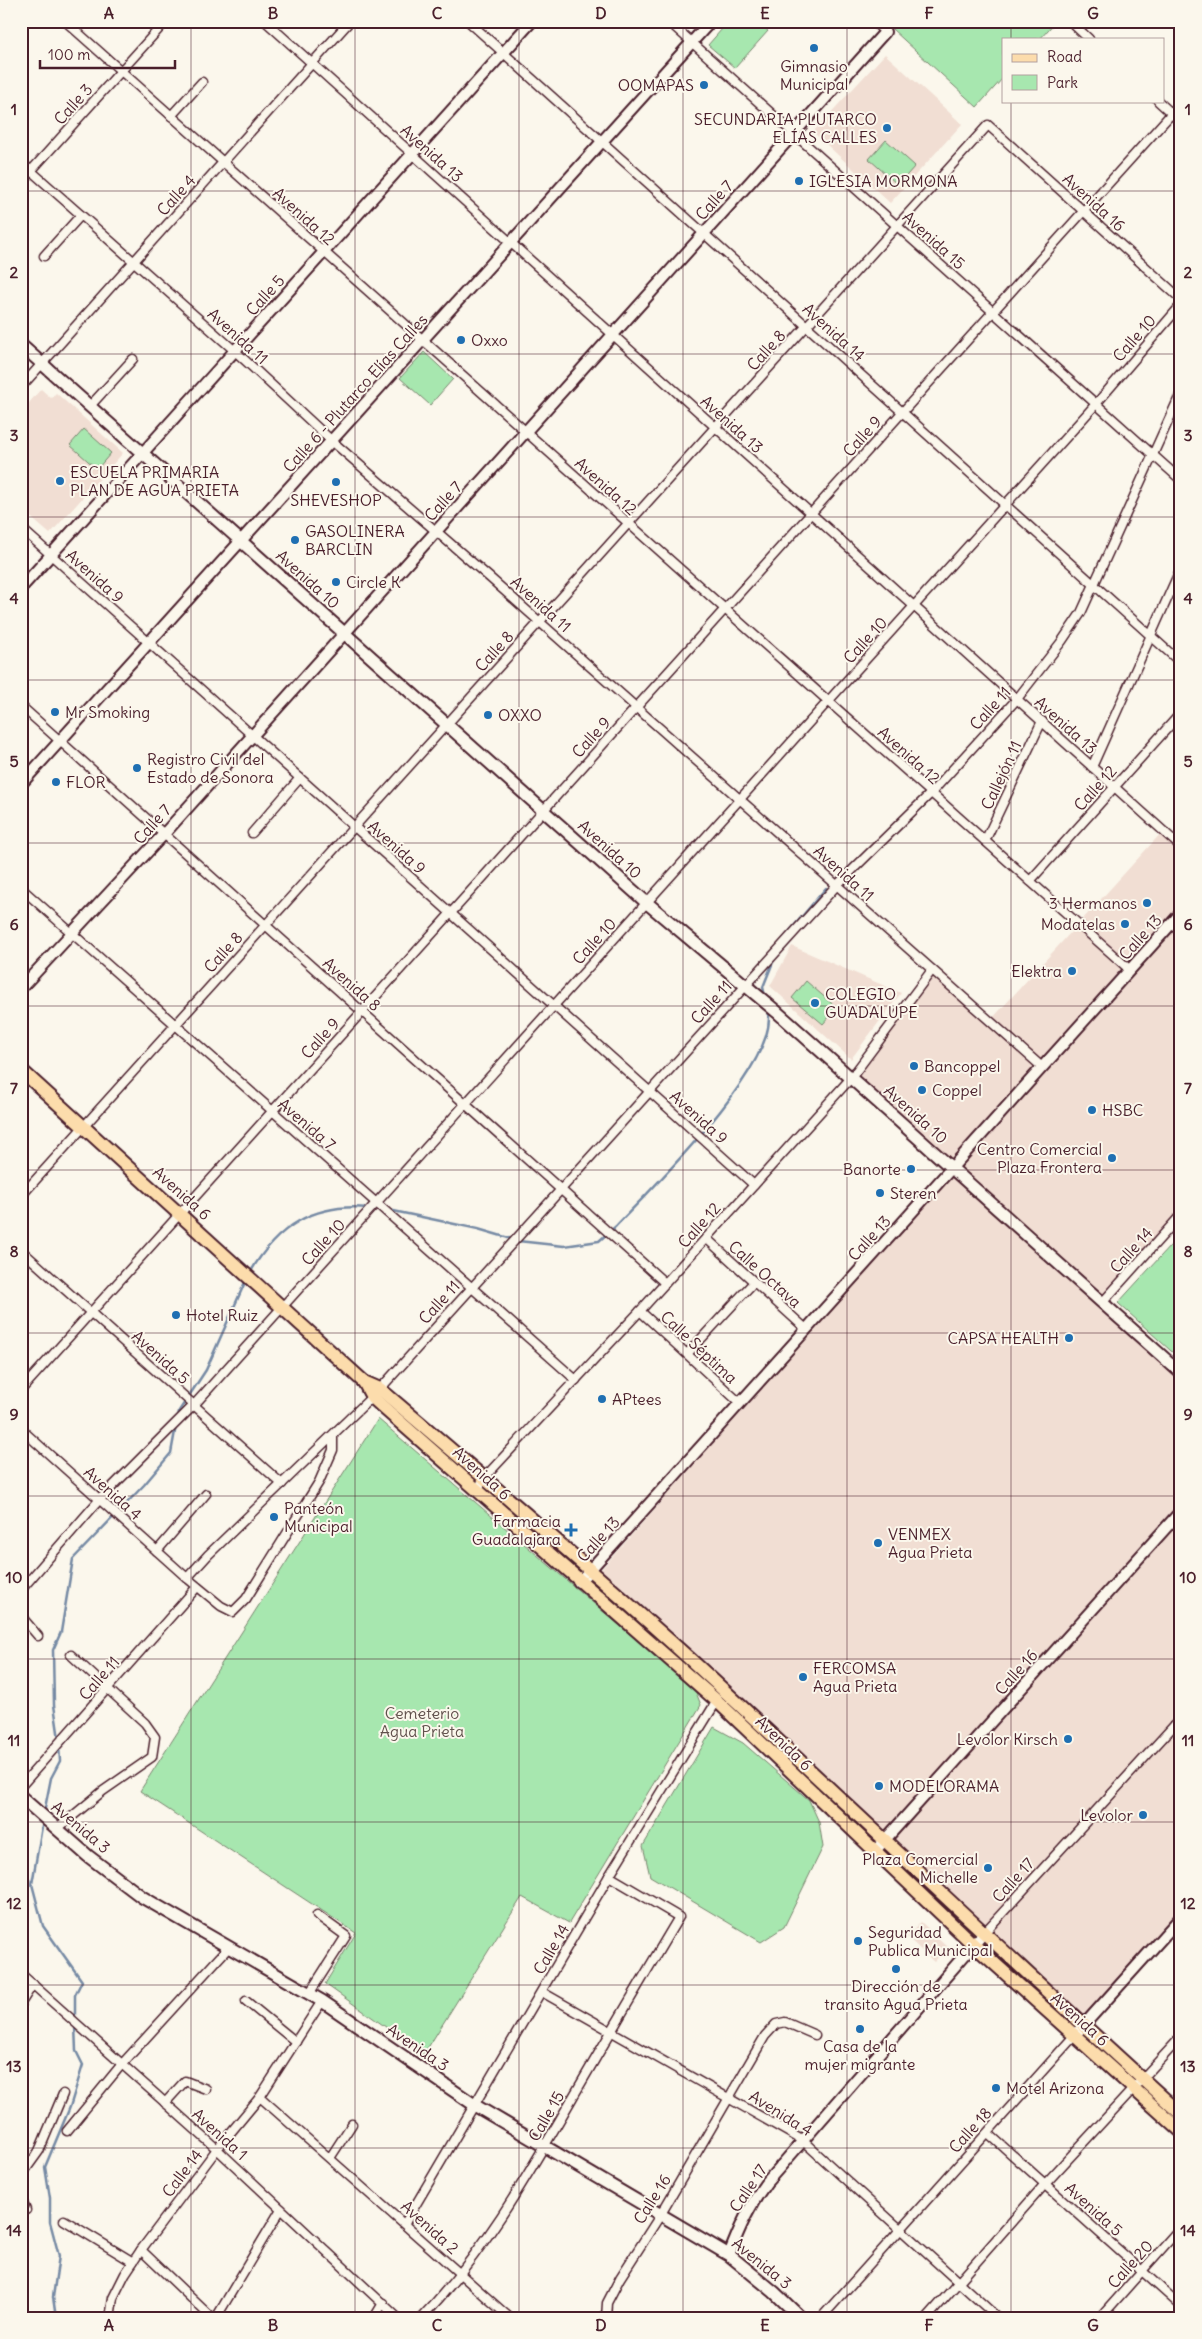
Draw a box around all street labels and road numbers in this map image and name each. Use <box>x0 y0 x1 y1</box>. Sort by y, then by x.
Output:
street label: Calle 3 <box>49 79 97 129</box>
street label: Avenida 13 <box>397 120 467 186</box>
street label: Avenida 16 <box>1059 169 1129 235</box>
street label: Calle 4 <box>152 170 200 220</box>
street label: Calle 7 <box>691 176 737 224</box>
street label: Avenida 12 <box>269 183 339 249</box>
street label: Avenida 15 <box>899 207 969 273</box>
street label: Calle 5 <box>241 270 289 320</box>
street label: Avenida 14 <box>799 299 869 365</box>
street label: Avenida 11 <box>204 304 272 368</box>
street label: Calle 6 - Plutarco Elías Calles <box>278 310 432 476</box>
street label: Calle 10 <box>1108 310 1160 366</box>
street label: Calle 8 <box>742 325 790 375</box>
street label: Avenida 13 <box>697 391 767 457</box>
street label: Calle 9 <box>838 411 886 461</box>
street label: Avenida 12 <box>571 453 641 519</box>
street label: Calle 7 <box>420 477 466 525</box>
street label: Avenida 9 <box>62 545 128 607</box>
street label: Avenida 10 <box>272 545 344 613</box>
street label: Avenida 11 <box>507 572 575 636</box>
street label: Calle 10 <box>839 612 891 668</box>
street label: Calle 8 <box>470 626 518 676</box>
street label: Calle 11 <box>965 682 1015 734</box>
street label: Avenida 13 <box>1031 692 1101 758</box>
street label: Calle 9 <box>567 712 615 762</box>
street label: Avenida 12 <box>874 722 944 788</box>
street label: Callejón 11 <box>976 737 1026 813</box>
street label: Calle 12 <box>1069 761 1121 815</box>
street label: Calle 7 <box>129 800 175 848</box>
street label: Avenida 10 <box>574 815 646 883</box>
street label: Avenida 9 <box>364 816 430 878</box>
street label: Avenida 11 <box>810 841 878 905</box>
street label: Calle 13 <box>1114 910 1166 964</box>
street label: Calle 10 <box>568 913 620 969</box>
street label: Calle 8 <box>199 927 247 977</box>
street label: Avenida 8 <box>319 953 385 1015</box>
street label: Calle 11 <box>686 976 736 1028</box>
street label: Calle 9 <box>296 1013 344 1063</box>
street label: Avenida 10 <box>880 1080 952 1148</box>
street label: Avenida 9 <box>666 1086 732 1148</box>
street label: Avenida 7 <box>274 1094 340 1154</box>
street label: Avenida 6 <box>149 1162 215 1224</box>
street label: Calle 12 <box>673 1198 725 1252</box>
street label: Calle 13 <box>843 1211 895 1265</box>
street label: Calle 10 <box>297 1214 349 1270</box>
street label: Calle 14 <box>1105 1223 1157 1277</box>
street label: Calle Octava <box>724 1236 806 1312</box>
street label: Calle 11 <box>414 1276 464 1328</box>
street label: Calle Séptima <box>656 1306 742 1388</box>
street label: Avenida 5 <box>128 1326 194 1388</box>
street label: Avenida 6 <box>449 1442 515 1504</box>
street label: Avenida 4 <box>80 1462 146 1524</box>
street label: Calle 13 <box>572 1512 624 1566</box>
street label: Calle 16 <box>990 1645 1042 1699</box>
street label: Calle 11 <box>74 1652 124 1704</box>
street label: Avenida 6 <box>752 1711 816 1775</box>
street label: Avenida 3 <box>47 1797 115 1857</box>
street label: Calle 17 <box>988 1853 1038 1907</box>
street label: Calle 14 <box>529 1920 573 1978</box>
street label: Avenida 6 <box>1047 1988 1113 2050</box>
street label: Avenida 3 <box>383 2019 453 2075</box>
street label: Avenida 4 <box>746 2086 816 2140</box>
street label: Calle 15 <box>524 2087 568 2145</box>
street label: Calle 18 <box>944 2103 996 2157</box>
street label: Avenida 1 <box>188 2104 252 2164</box>
street label: Calle 14 <box>158 2145 206 2201</box>
street label: Calle 17 <box>725 2160 771 2216</box>
street label: Calle 16 <box>629 2170 675 2228</box>
street label: Avenida 5 <box>1061 2178 1127 2240</box>
street label: Avenida 2 <box>397 2196 463 2258</box>
street label: Avenida 3 <box>728 2233 796 2293</box>
street label: Calle 20 <box>1103 2236 1157 2292</box>

